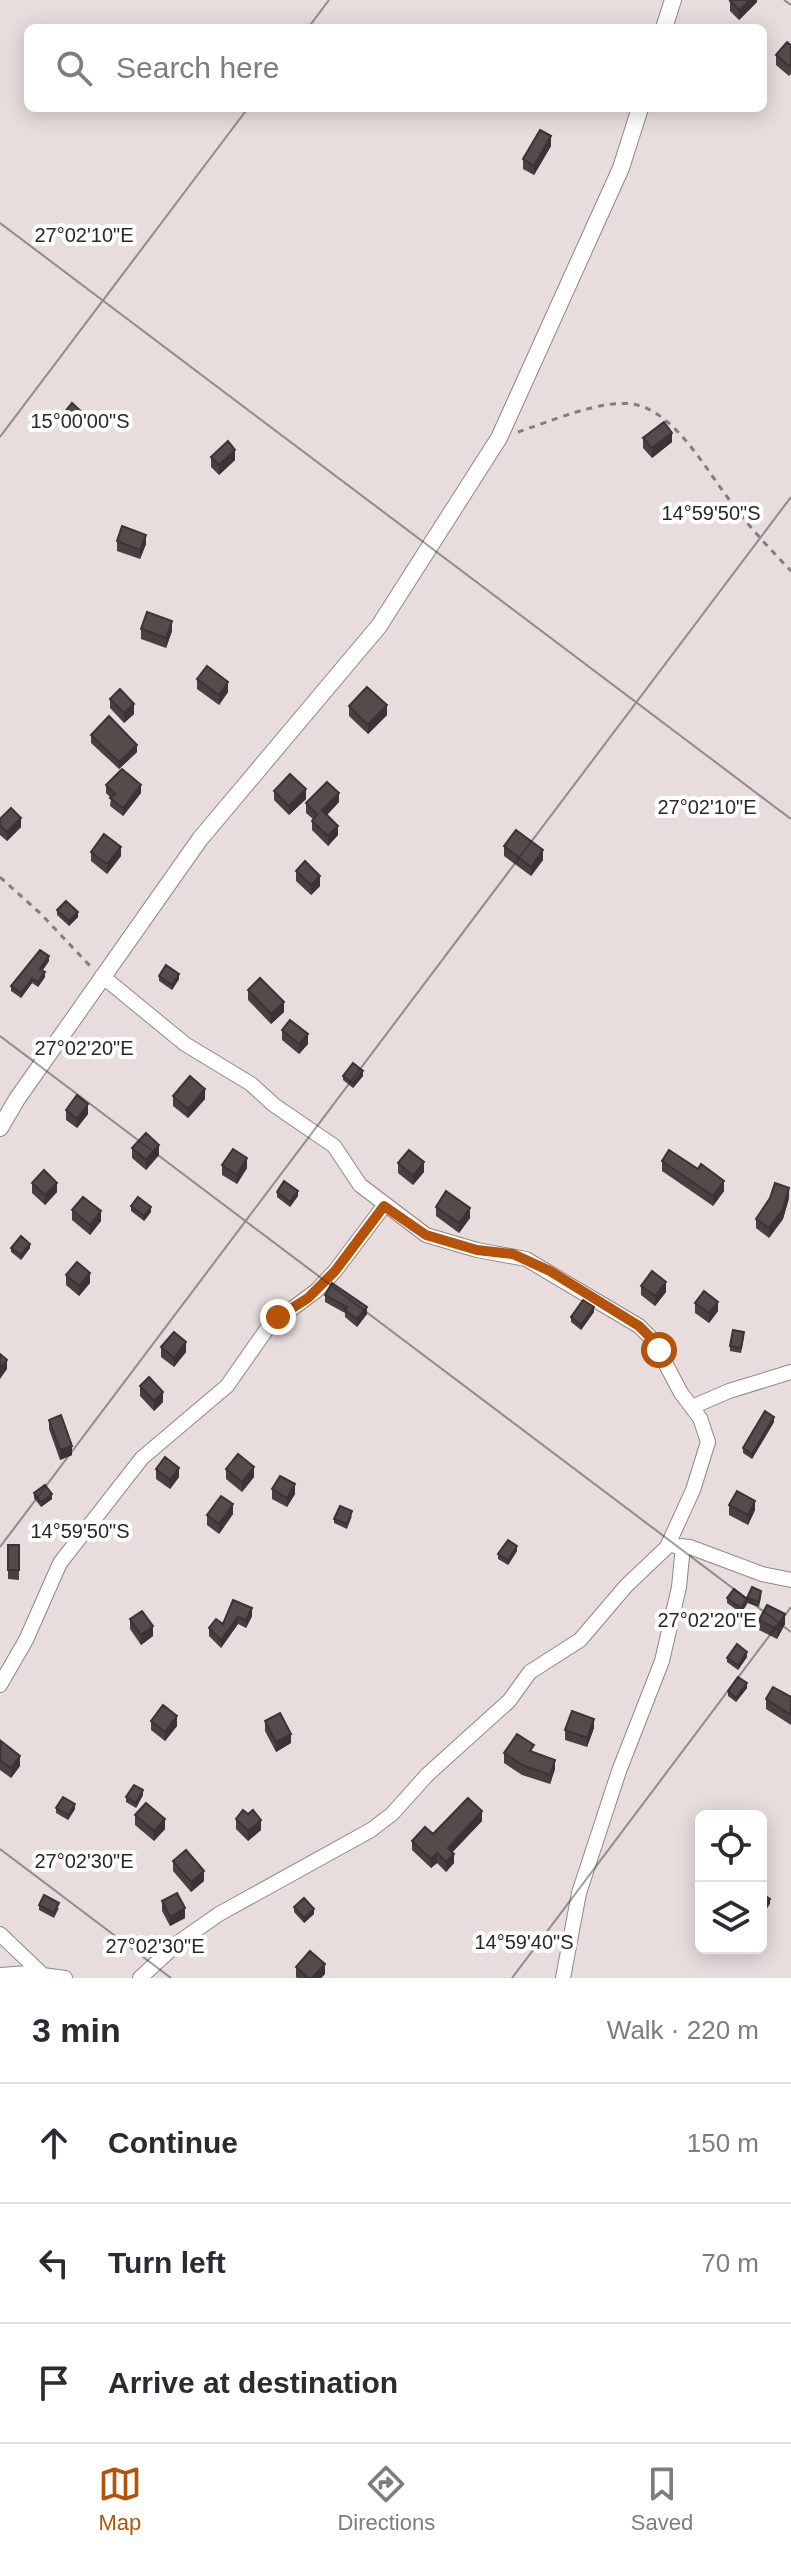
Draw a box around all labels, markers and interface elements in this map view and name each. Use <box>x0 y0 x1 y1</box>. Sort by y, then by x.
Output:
search box <box>24 24 767 112</box>
icon: search <box>52 46 96 90</box>
text: Search here <box>116 51 279 84</box>
text: 27°02'10"E <box>35 224 134 246</box>
text: 15°00'00"S <box>31 410 130 432</box>
text: 14°59'50"S <box>662 502 761 524</box>
text: 27°02'10"E <box>658 796 757 818</box>
text: 27°02'20"E <box>35 1037 134 1059</box>
route end <box>260 1299 296 1335</box>
route start <box>641 1332 677 1368</box>
text: 14°59'50"S <box>31 1520 130 1542</box>
text: 27°02'20"E <box>658 1609 757 1631</box>
map controls <box>695 1810 767 1954</box>
button: locate <box>695 1810 767 1882</box>
text: 27°02'30"E <box>35 1850 134 1872</box>
button: layers <box>695 1882 767 1954</box>
text: 14°59'40"S <box>475 1931 574 1953</box>
text: 27°02'30"E <box>106 1935 205 1957</box>
text: 3 min <box>32 2011 121 2049</box>
text: Walk · 220 m <box>607 2015 759 2045</box>
icon: ahead <box>32 2121 76 2165</box>
text: Continue <box>108 2126 238 2159</box>
text: 150 m <box>687 2128 759 2158</box>
icon: left <box>32 2241 76 2285</box>
text: Turn left <box>108 2246 226 2279</box>
text: 70 m <box>701 2248 759 2278</box>
icon: arrive <box>32 2361 76 2405</box>
text: Arrive at destination <box>108 2366 398 2399</box>
tab: Map <box>98 2462 142 2536</box>
tab: Directions <box>337 2462 435 2536</box>
tab: Saved <box>631 2462 693 2536</box>

